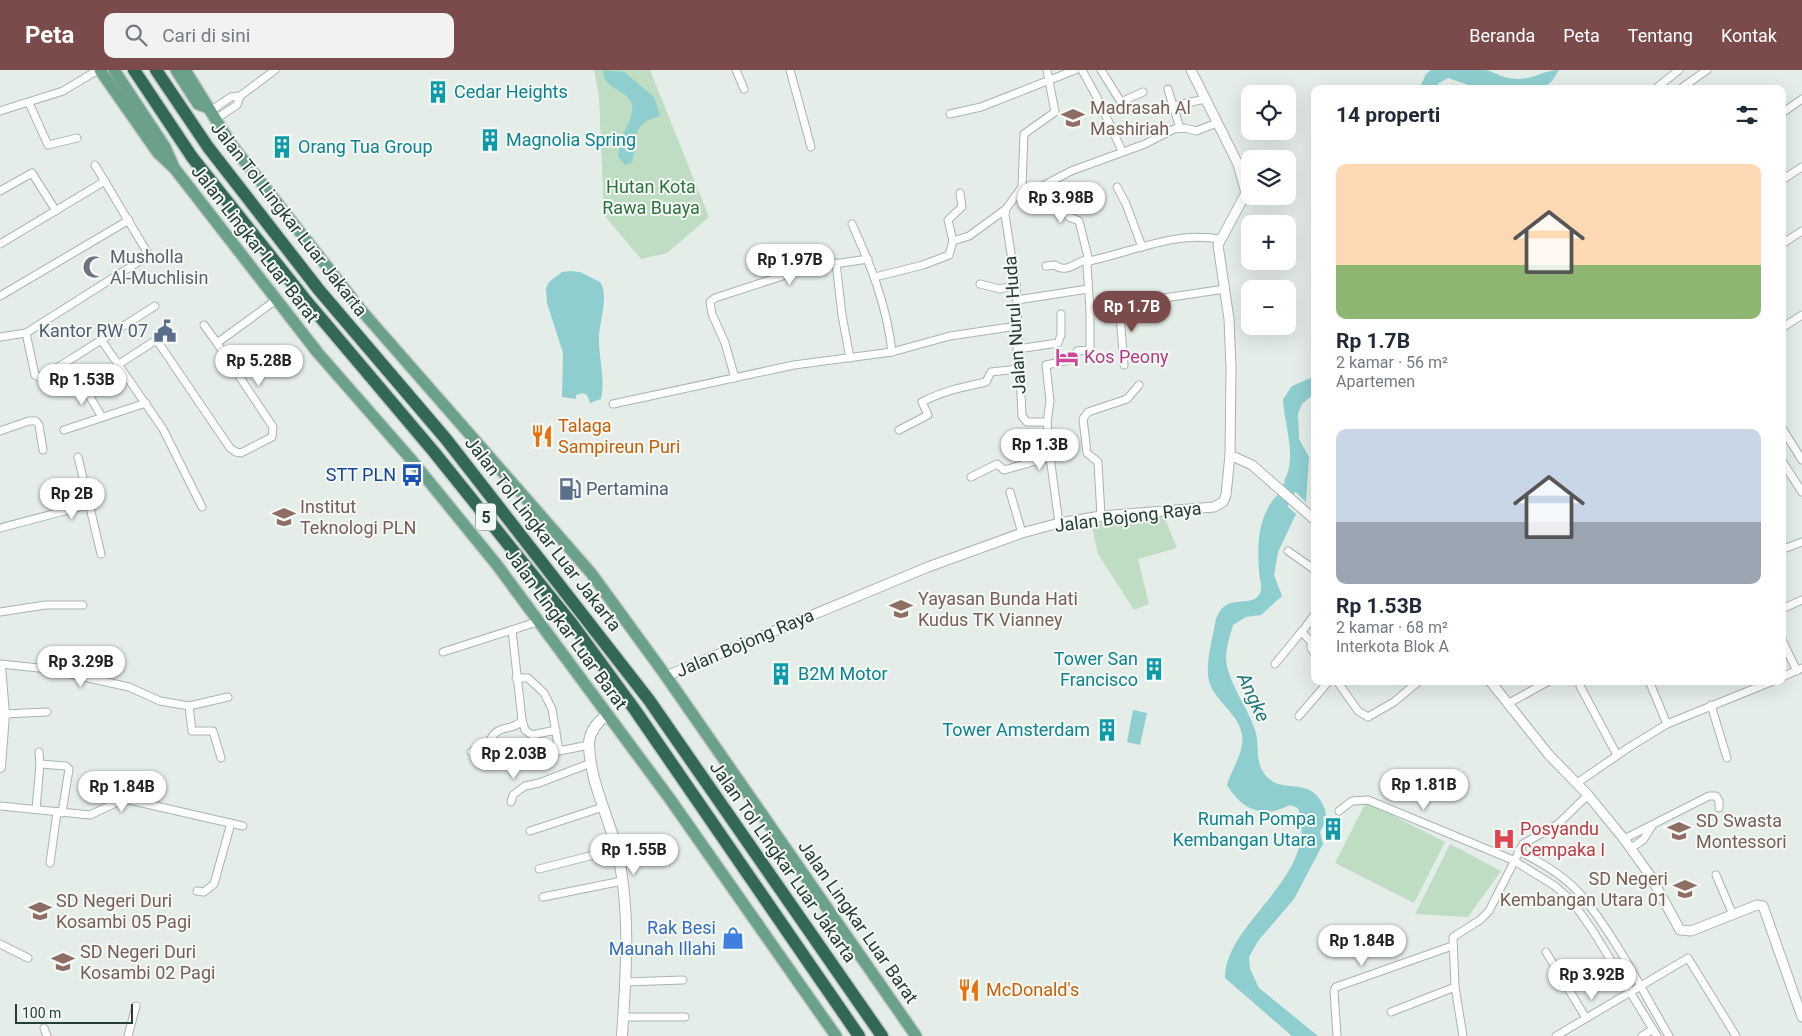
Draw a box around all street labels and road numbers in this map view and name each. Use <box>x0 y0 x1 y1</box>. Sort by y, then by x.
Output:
street label: Jalan Tol Lingkar Luar Jakarta <box>207 117 372 320</box>
street label: Jalan Lingkar Luar Barat <box>187 161 323 327</box>
street label: Jalan Nurul Huda <box>999 255 1030 395</box>
street label: Jalan Tol Lingkar Luar Jakarta <box>461 432 626 635</box>
street label: Jalan Bojong Raya <box>1053 497 1203 536</box>
road number: 5 <box>476 504 496 531</box>
street label: Jalan Lingkar Luar Barat <box>501 544 632 713</box>
street label: Jalan Bojong Raya <box>673 604 817 681</box>
street label: Jalan Tol Lingkar Luar Jakarta <box>706 757 861 966</box>
street label: Jalan Lingkar Luar Barat <box>794 836 923 1007</box>

